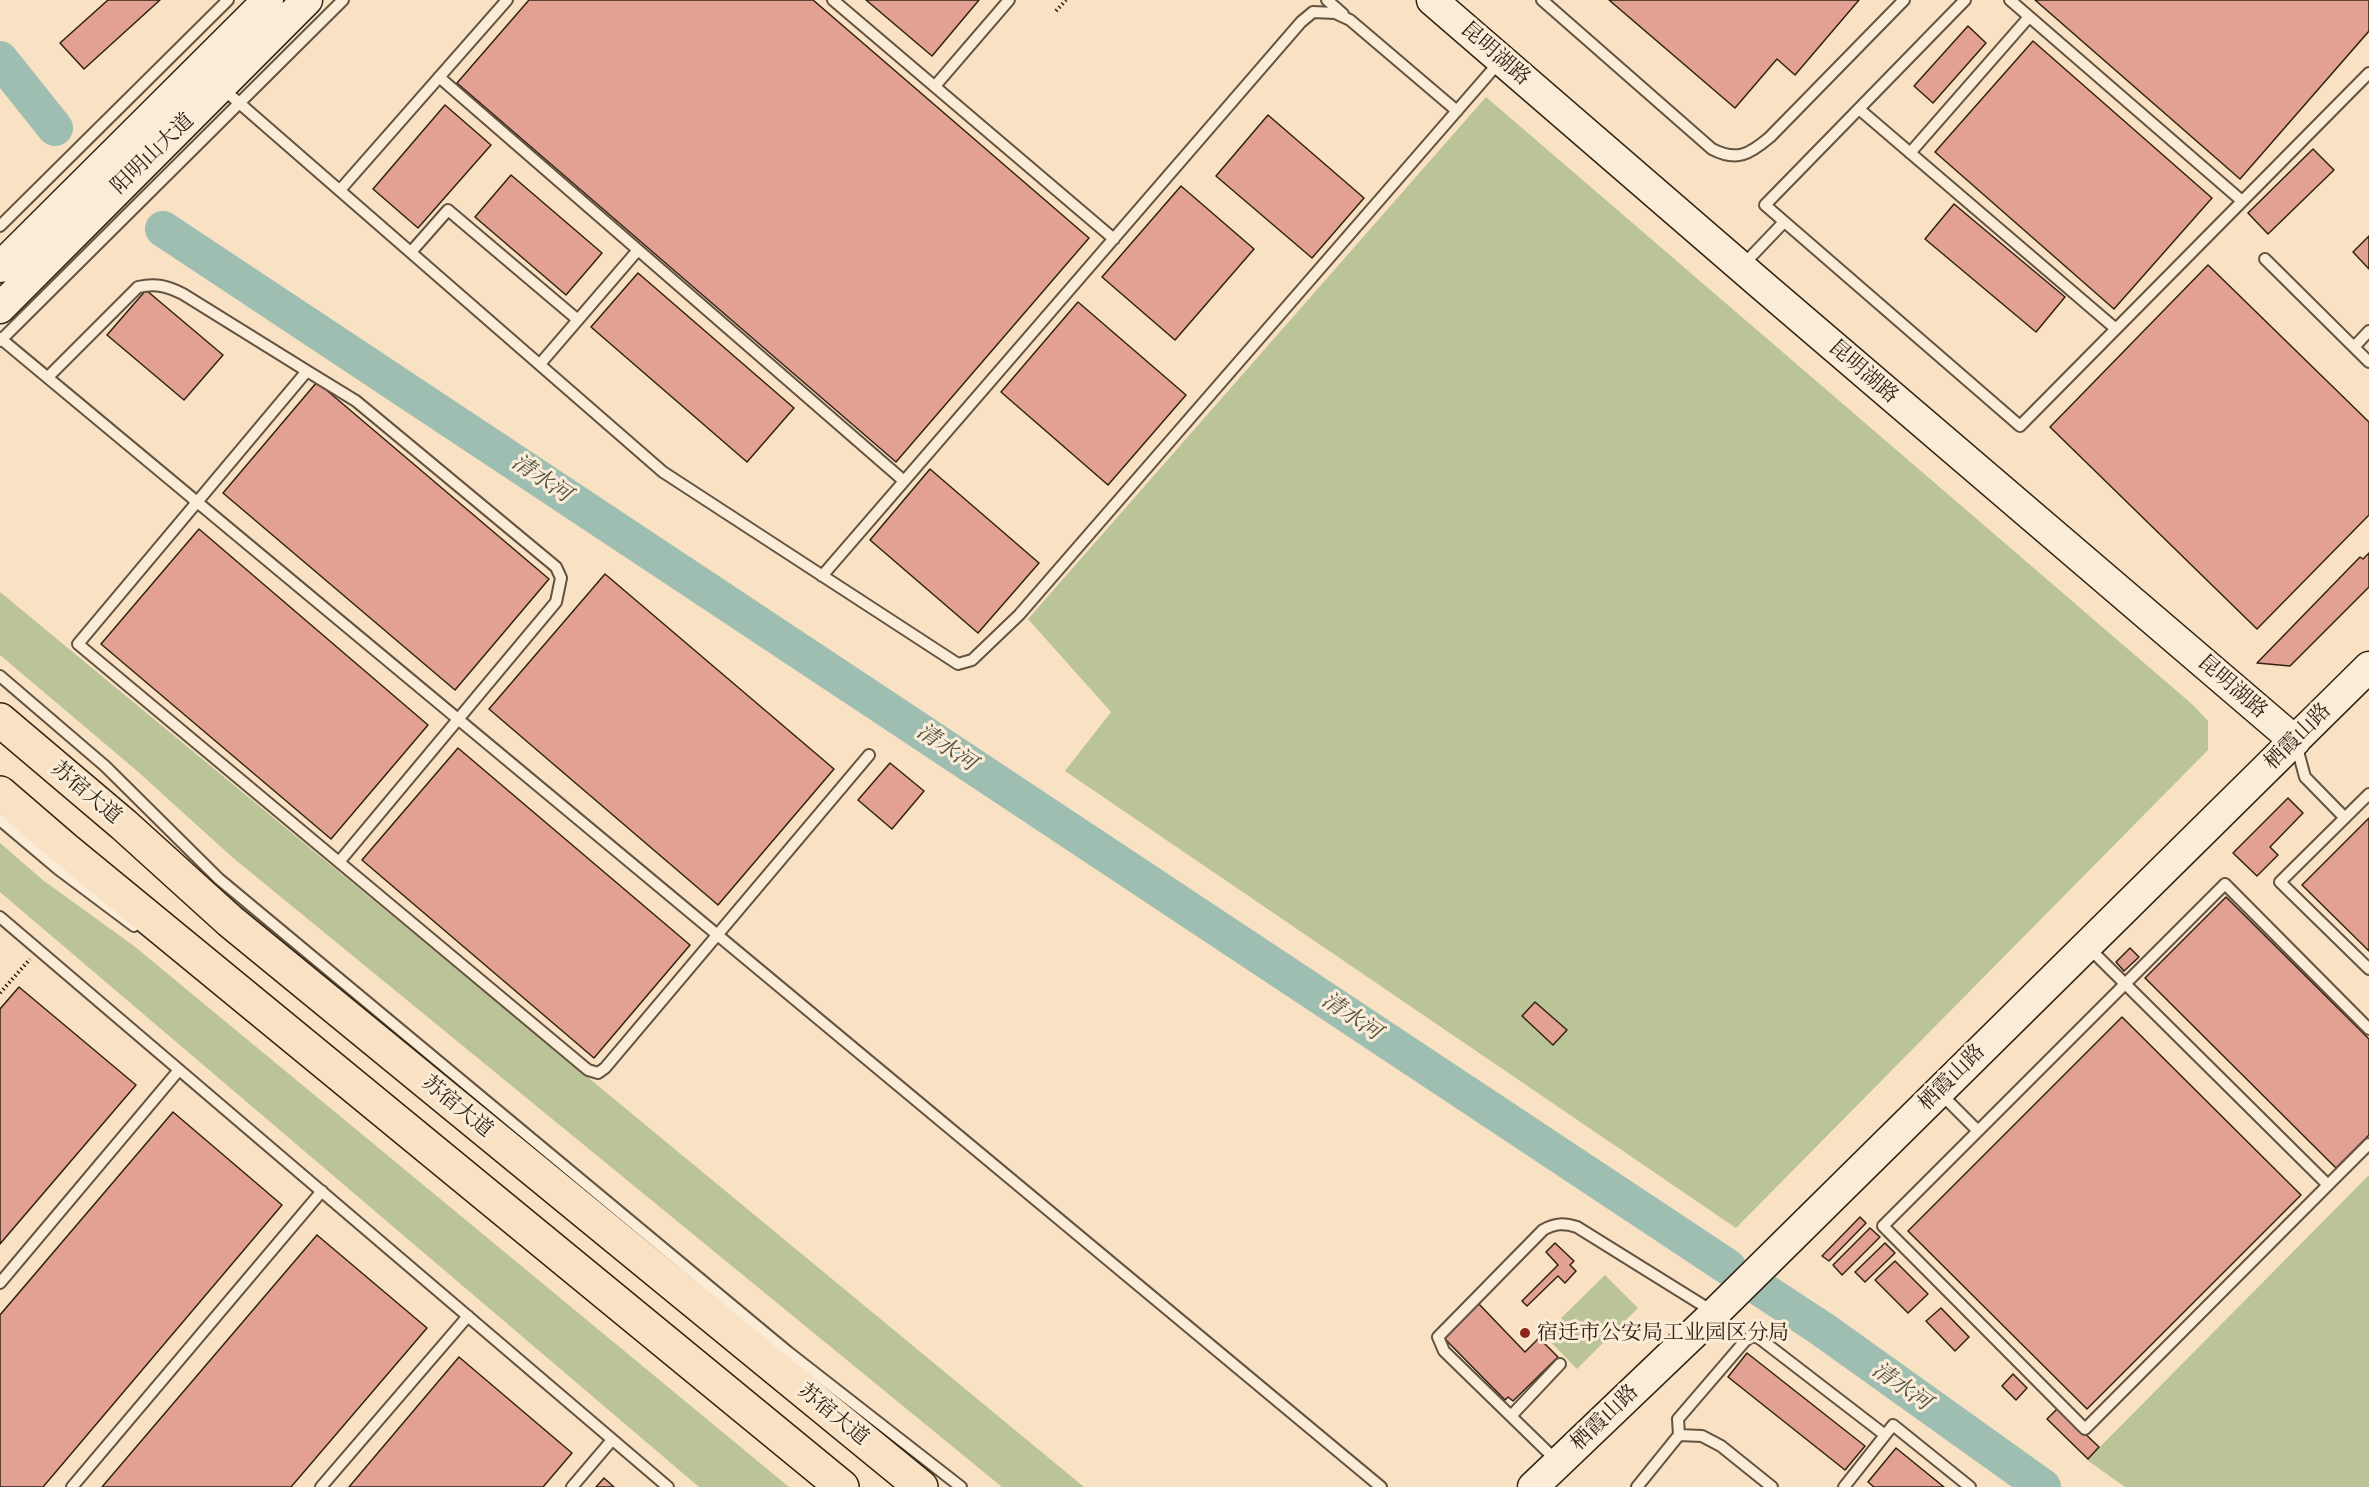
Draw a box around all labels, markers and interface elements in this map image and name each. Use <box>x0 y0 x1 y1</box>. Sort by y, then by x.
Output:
street label: 昆明湖路 <box>1455 17 1535 91</box>
street label: 阳明山大道 <box>106 108 200 200</box>
street label: 昆明湖路 <box>1823 335 1903 409</box>
water label: 清水河 <box>506 450 576 508</box>
street label: 昆明湖路 <box>2192 650 2272 724</box>
street label: 栖霞山路 <box>2259 698 2337 776</box>
water label: 清水河 <box>911 719 981 777</box>
street label: 苏宿大道 <box>46 756 126 830</box>
water label: 清水河 <box>1316 988 1386 1046</box>
street label: 栖霞山路 <box>1913 1039 1991 1117</box>
street label: 苏宿大道 <box>416 1071 498 1143</box>
place label: 宿迁市公安局工业园区分局 <box>1537 1320 1789 1346</box>
marker: 宿迁市公安局工业园区分局 <box>1518 1326 1532 1340</box>
water label: 清水河 <box>1866 1357 1936 1417</box>
street label: 苏宿大道 <box>792 1379 874 1451</box>
street label: 栖霞山路 <box>1566 1380 1644 1456</box>

